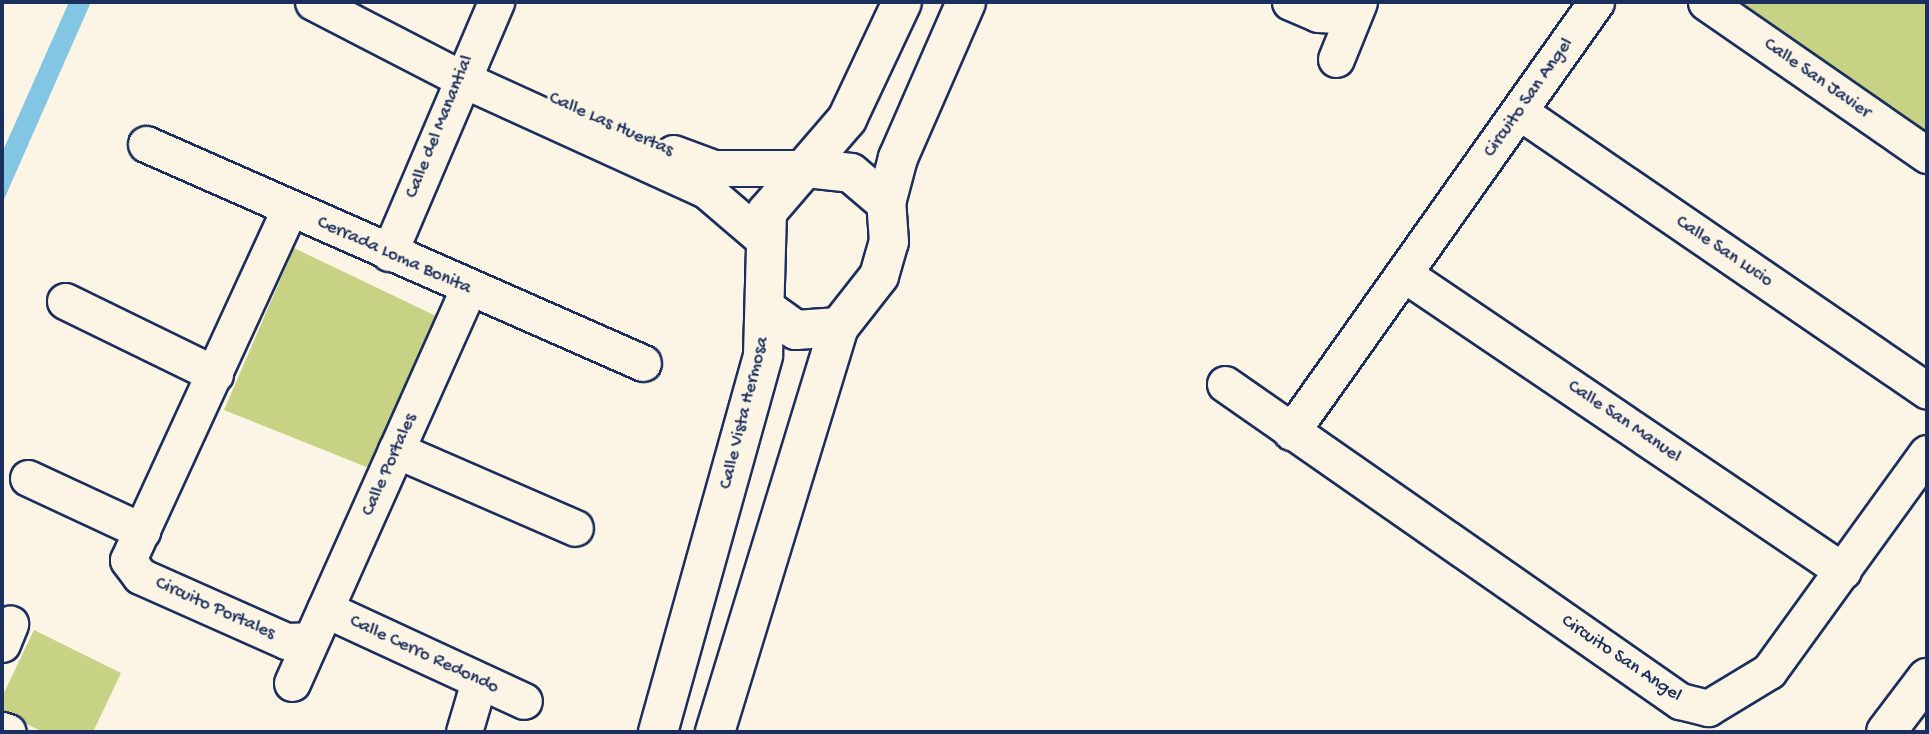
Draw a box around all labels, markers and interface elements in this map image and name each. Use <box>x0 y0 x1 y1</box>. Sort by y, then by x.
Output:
street label: Circuito San Angel <box>1479 34 1579 162</box>
street label: Calle San Javier <box>1759 34 1875 124</box>
street label: Calle del Manantial <box>401 52 479 202</box>
street label: Calle Las Huertas <box>545 87 677 163</box>
street label: Calle San Lucio <box>1671 211 1777 293</box>
street label: Cerrada Loma Bonita <box>313 212 475 300</box>
street label: Calle Vista Hermosa <box>715 334 775 492</box>
street label: Calle San Manuel <box>1563 376 1685 468</box>
street label: Calle Portales <box>357 410 423 520</box>
street label: Circuito Portales <box>151 572 279 646</box>
street label: Calle Cerro Redondo <box>346 610 502 700</box>
street label: Circuito San Angel <box>1556 610 1686 708</box>

